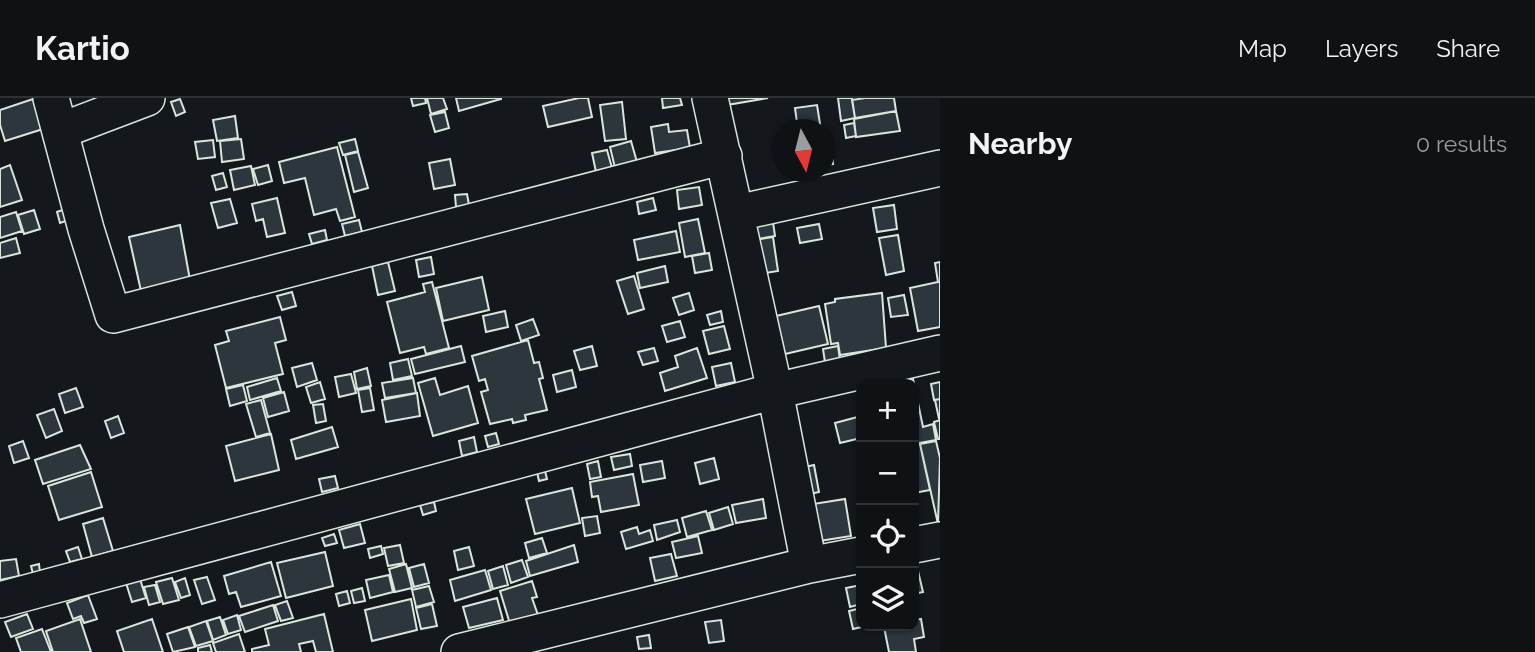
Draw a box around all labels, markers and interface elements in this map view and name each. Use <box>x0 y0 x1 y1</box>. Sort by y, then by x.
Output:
text: Kartio <box>35 29 130 68</box>
text: Map <box>1238 34 1287 63</box>
text: Layers <box>1325 34 1398 63</box>
text: Share <box>1436 34 1500 63</box>
north arrow <box>772 119 835 182</box>
text: Nearby <box>968 126 1072 161</box>
text: 0 results <box>1416 130 1507 157</box>
map controls <box>856 379 919 631</box>
button: + <box>856 379 919 442</box>
button: − <box>856 442 919 505</box>
button: locate <box>856 505 919 568</box>
button: layers <box>856 568 919 631</box>

